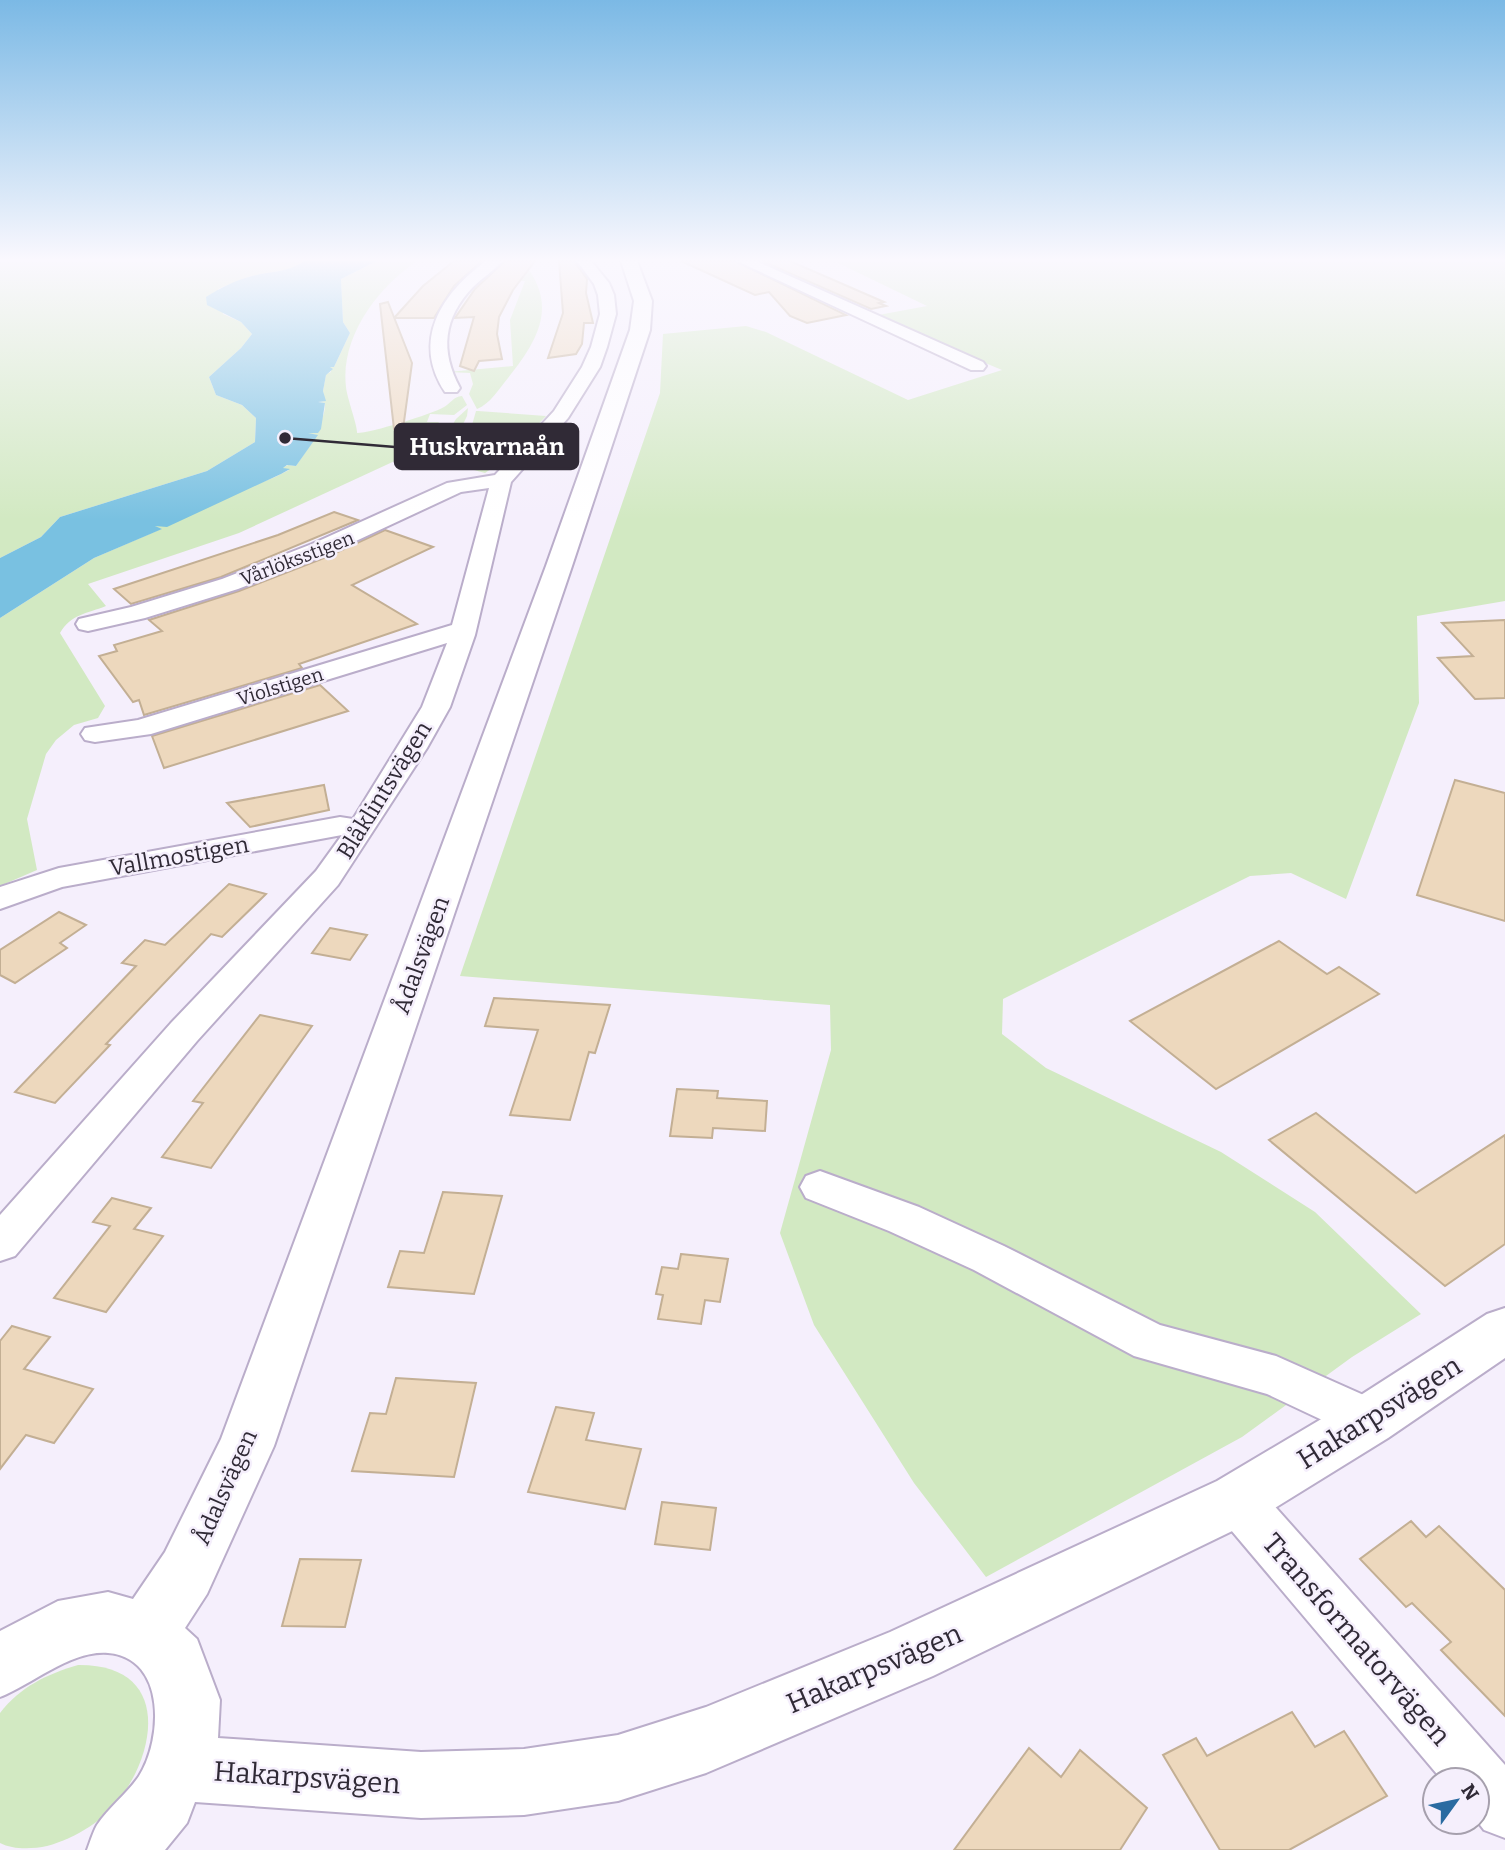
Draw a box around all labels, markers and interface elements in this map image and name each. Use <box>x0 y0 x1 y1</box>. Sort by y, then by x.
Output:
callout: Huskvarnaån <box>395 424 578 469</box>
text: Huskvarnaån <box>410 433 565 461</box>
street label: Vårlöksstigen <box>237 526 357 591</box>
street label: Violstigen <box>234 663 326 710</box>
street label: Blåklintsvägen <box>331 716 438 864</box>
street label: Vallmostigen <box>107 830 251 882</box>
street label: Ådalsvägen <box>387 892 455 1018</box>
street label: Hakarpsvägen <box>1291 1349 1468 1476</box>
street label: Ådalsvägen <box>187 1425 263 1549</box>
street label: Transformatorvägen <box>1256 1527 1458 1752</box>
street label: Hakarpsvägen <box>782 1617 967 1720</box>
street label: Hakarpsvägen <box>213 1755 402 1800</box>
north arrow <box>1421 1766 1491 1836</box>
text: N <box>1456 1780 1484 1805</box>

